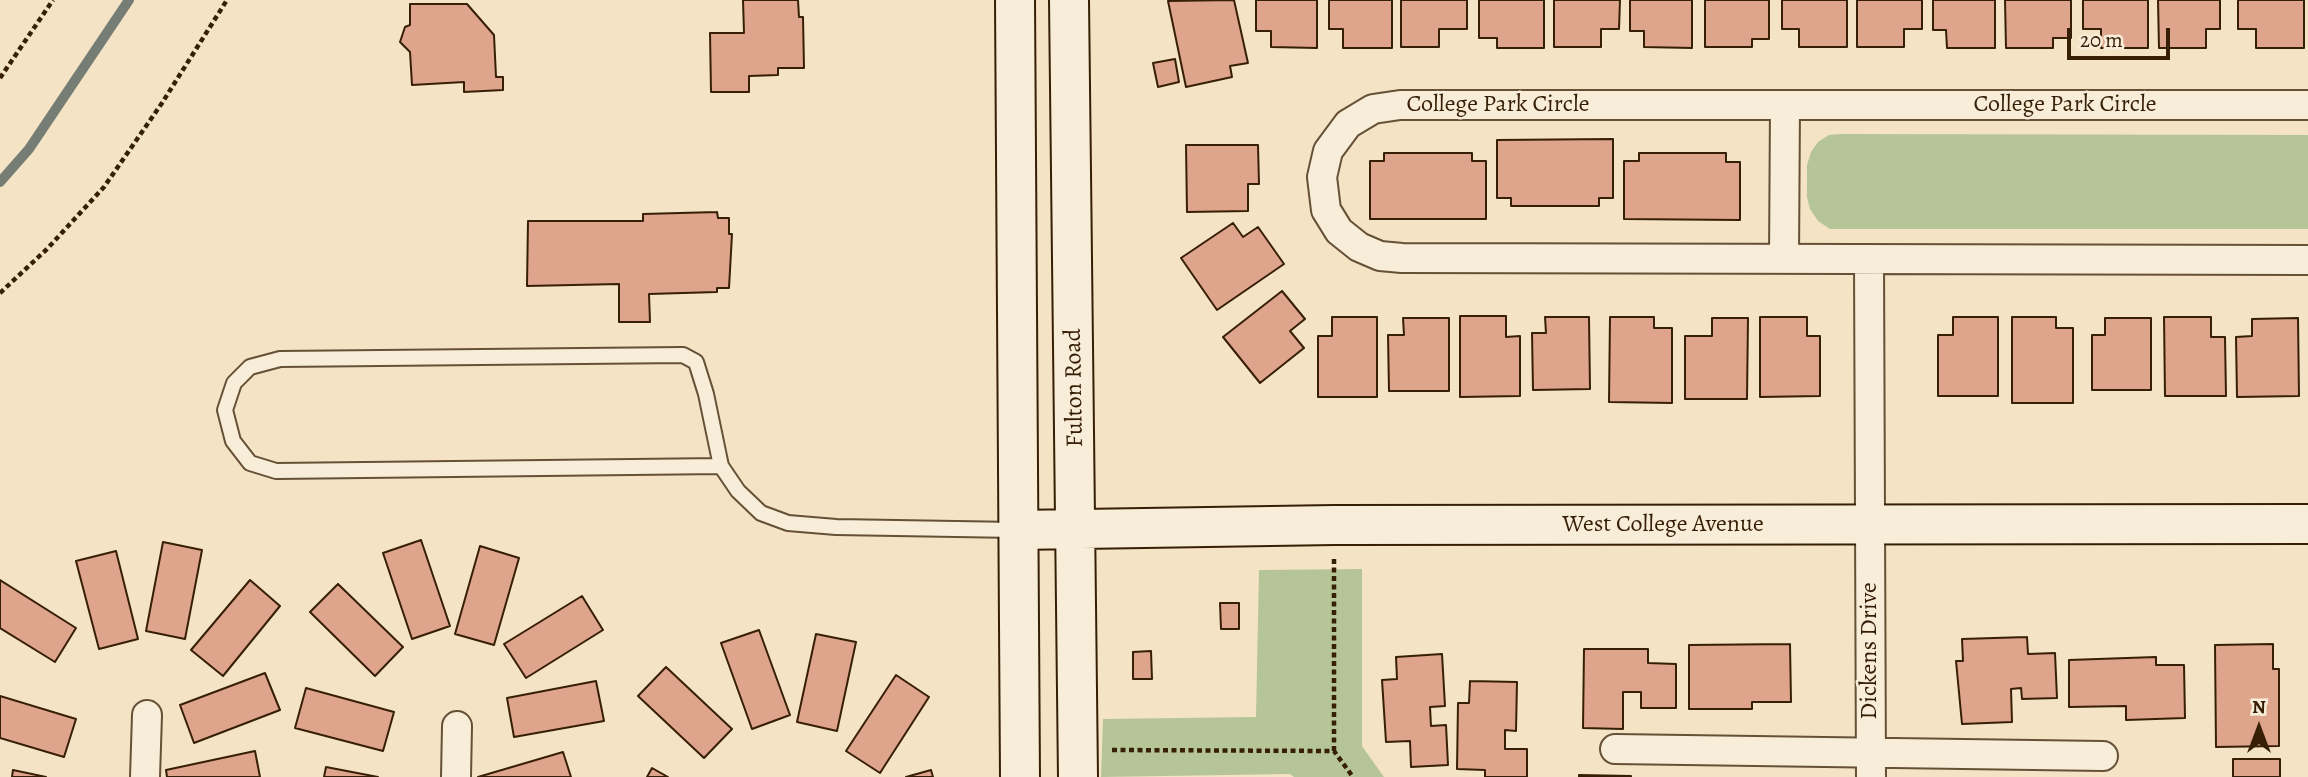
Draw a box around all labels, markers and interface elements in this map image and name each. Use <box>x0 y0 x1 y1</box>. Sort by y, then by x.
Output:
scale bar <box>2070 14 2173 58</box>
text: 20 m <box>2080 26 2123 54</box>
street label: College Park Circle <box>1406 91 1590 119</box>
street label: College Park Circle <box>1973 91 2157 119</box>
street label: Fulton Road <box>1060 328 1090 448</box>
street label: West College Avenue <box>1562 511 1764 539</box>
street label: Dickens Drive <box>1856 582 1884 720</box>
north arrow <box>2224 693 2294 763</box>
text: N <box>2252 694 2266 720</box>

